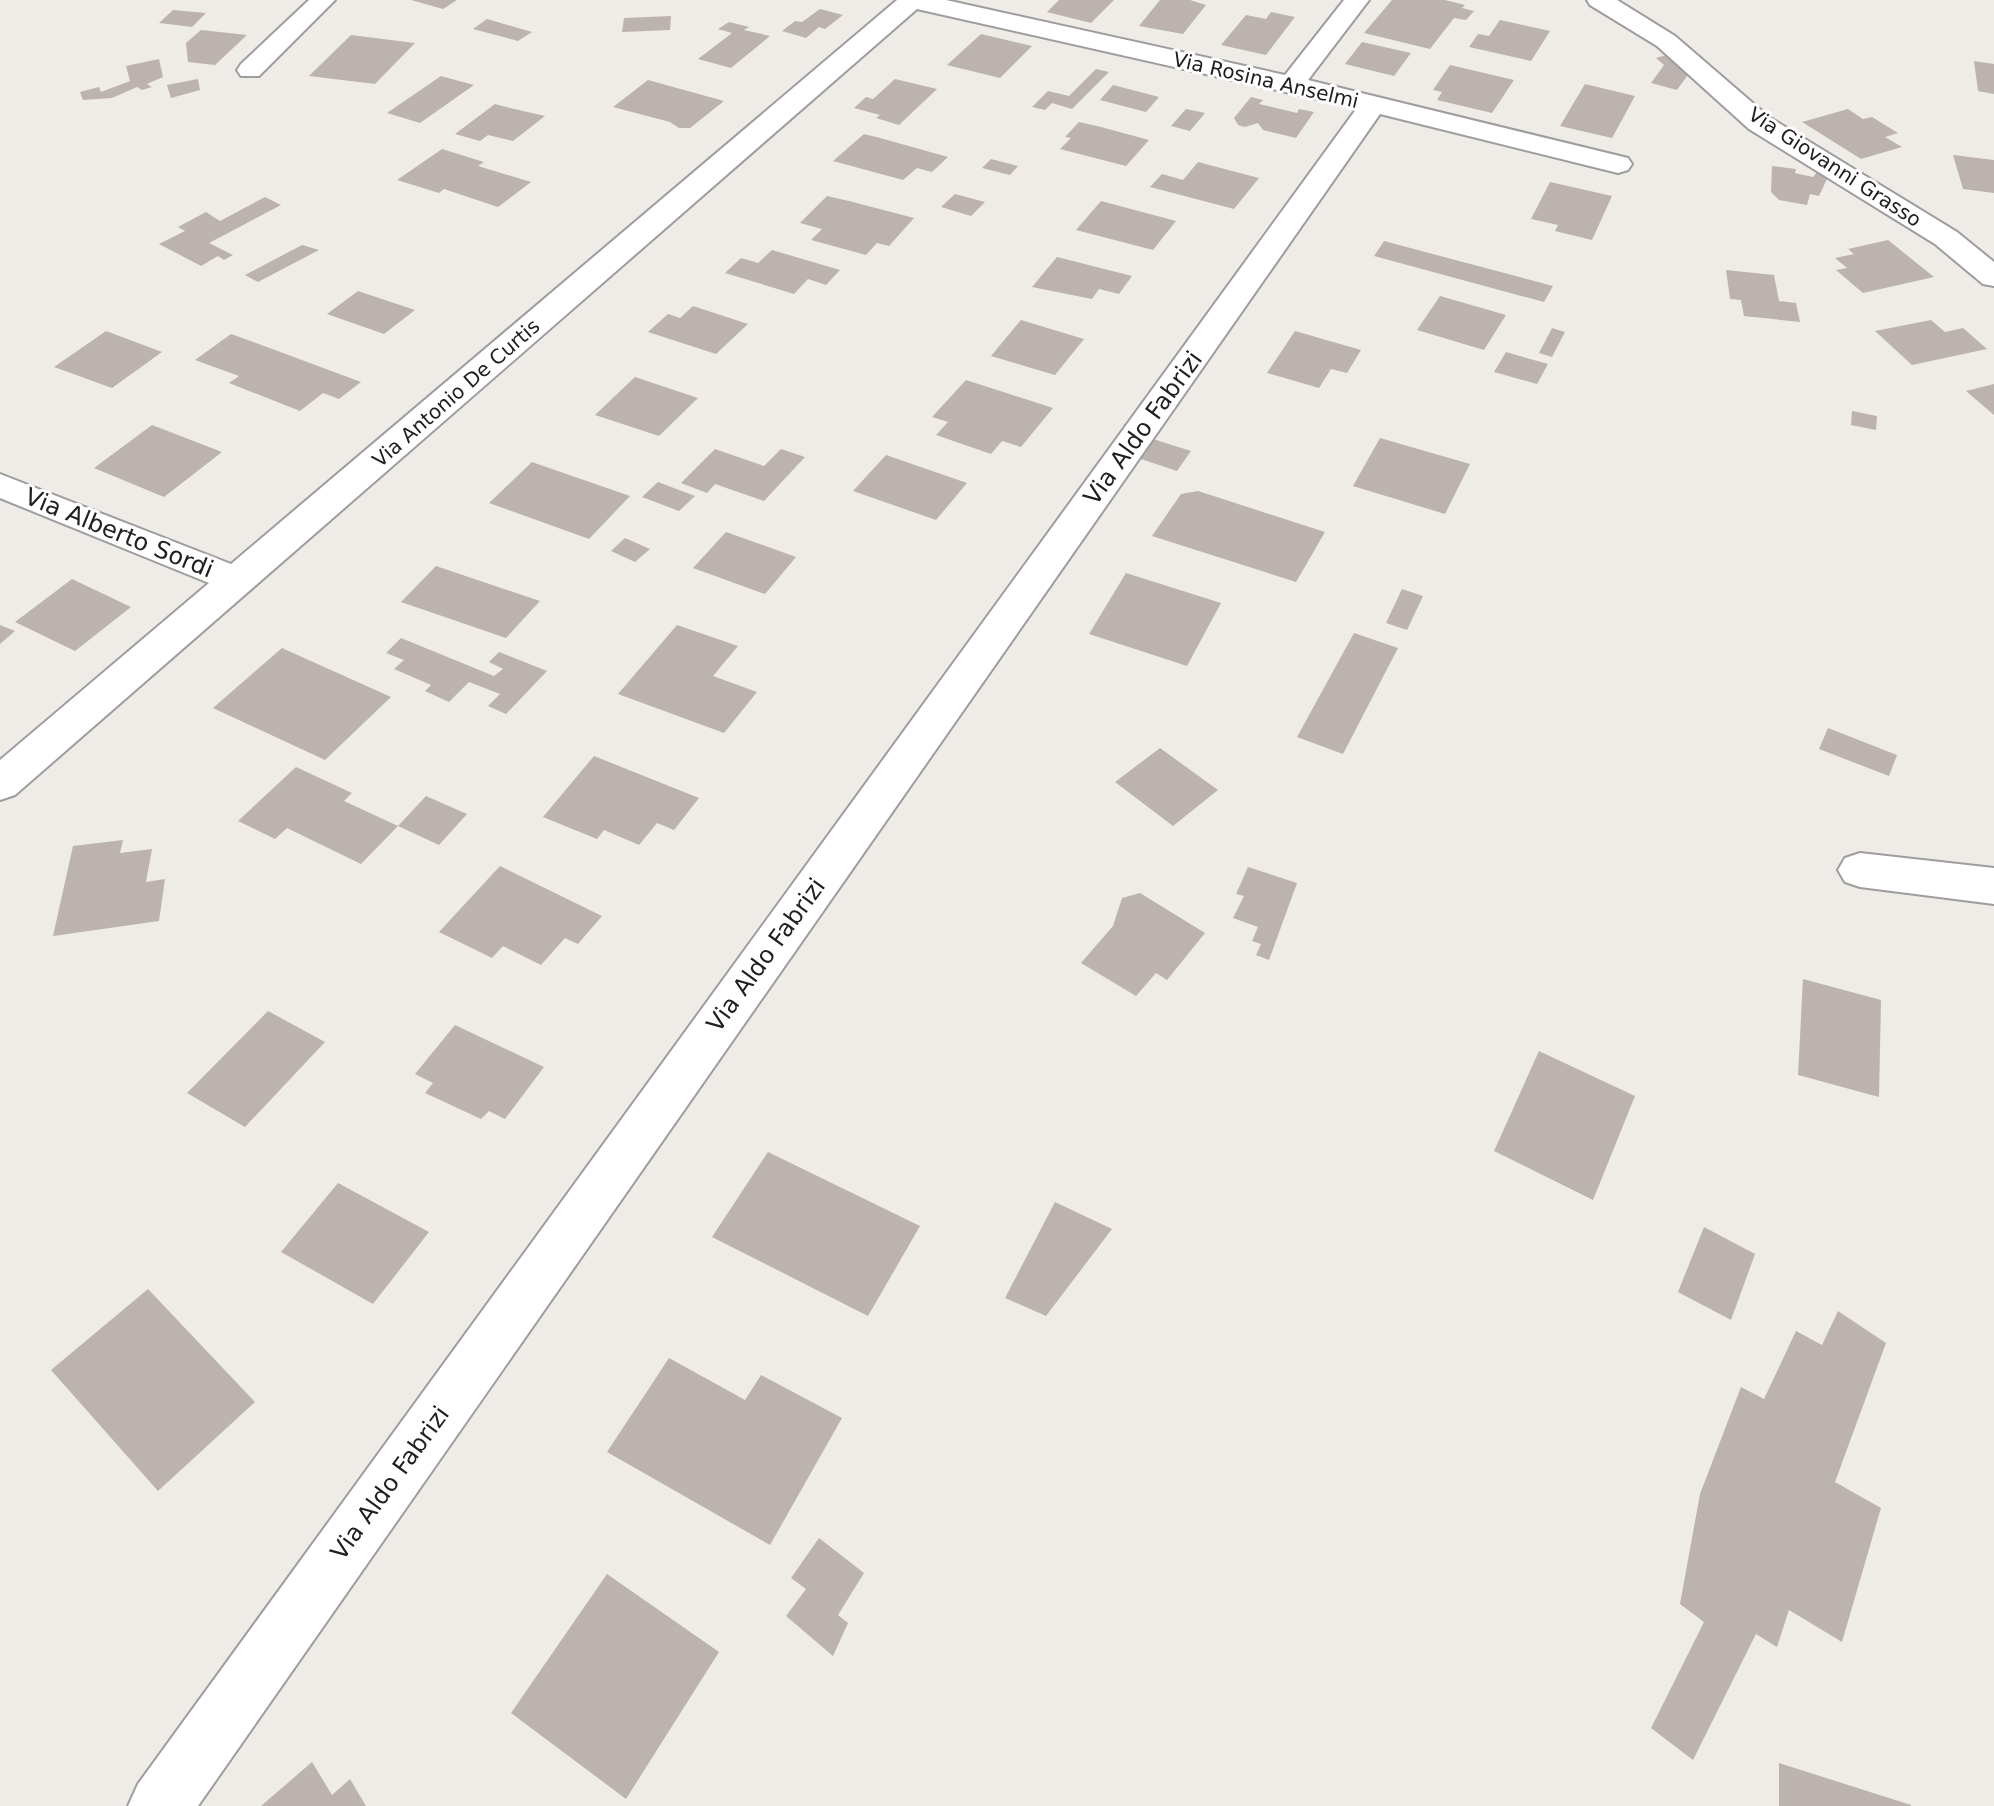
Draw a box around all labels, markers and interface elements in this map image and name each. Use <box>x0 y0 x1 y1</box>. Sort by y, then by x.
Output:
street label: Via Rosina Anselmi <box>1171 47 1361 113</box>
street label: Via Giovanni Grasso <box>1744 102 1926 232</box>
street label: Via Antonio De Curtis <box>368 314 544 472</box>
street label: Via Aldo Fabrizi <box>1078 346 1208 510</box>
street label: Via Alberto Sordi <box>21 482 217 584</box>
street label: Via Aldo Fabrizi <box>701 873 831 1037</box>
street label: Via Aldo Fabrizi <box>325 1401 455 1565</box>

